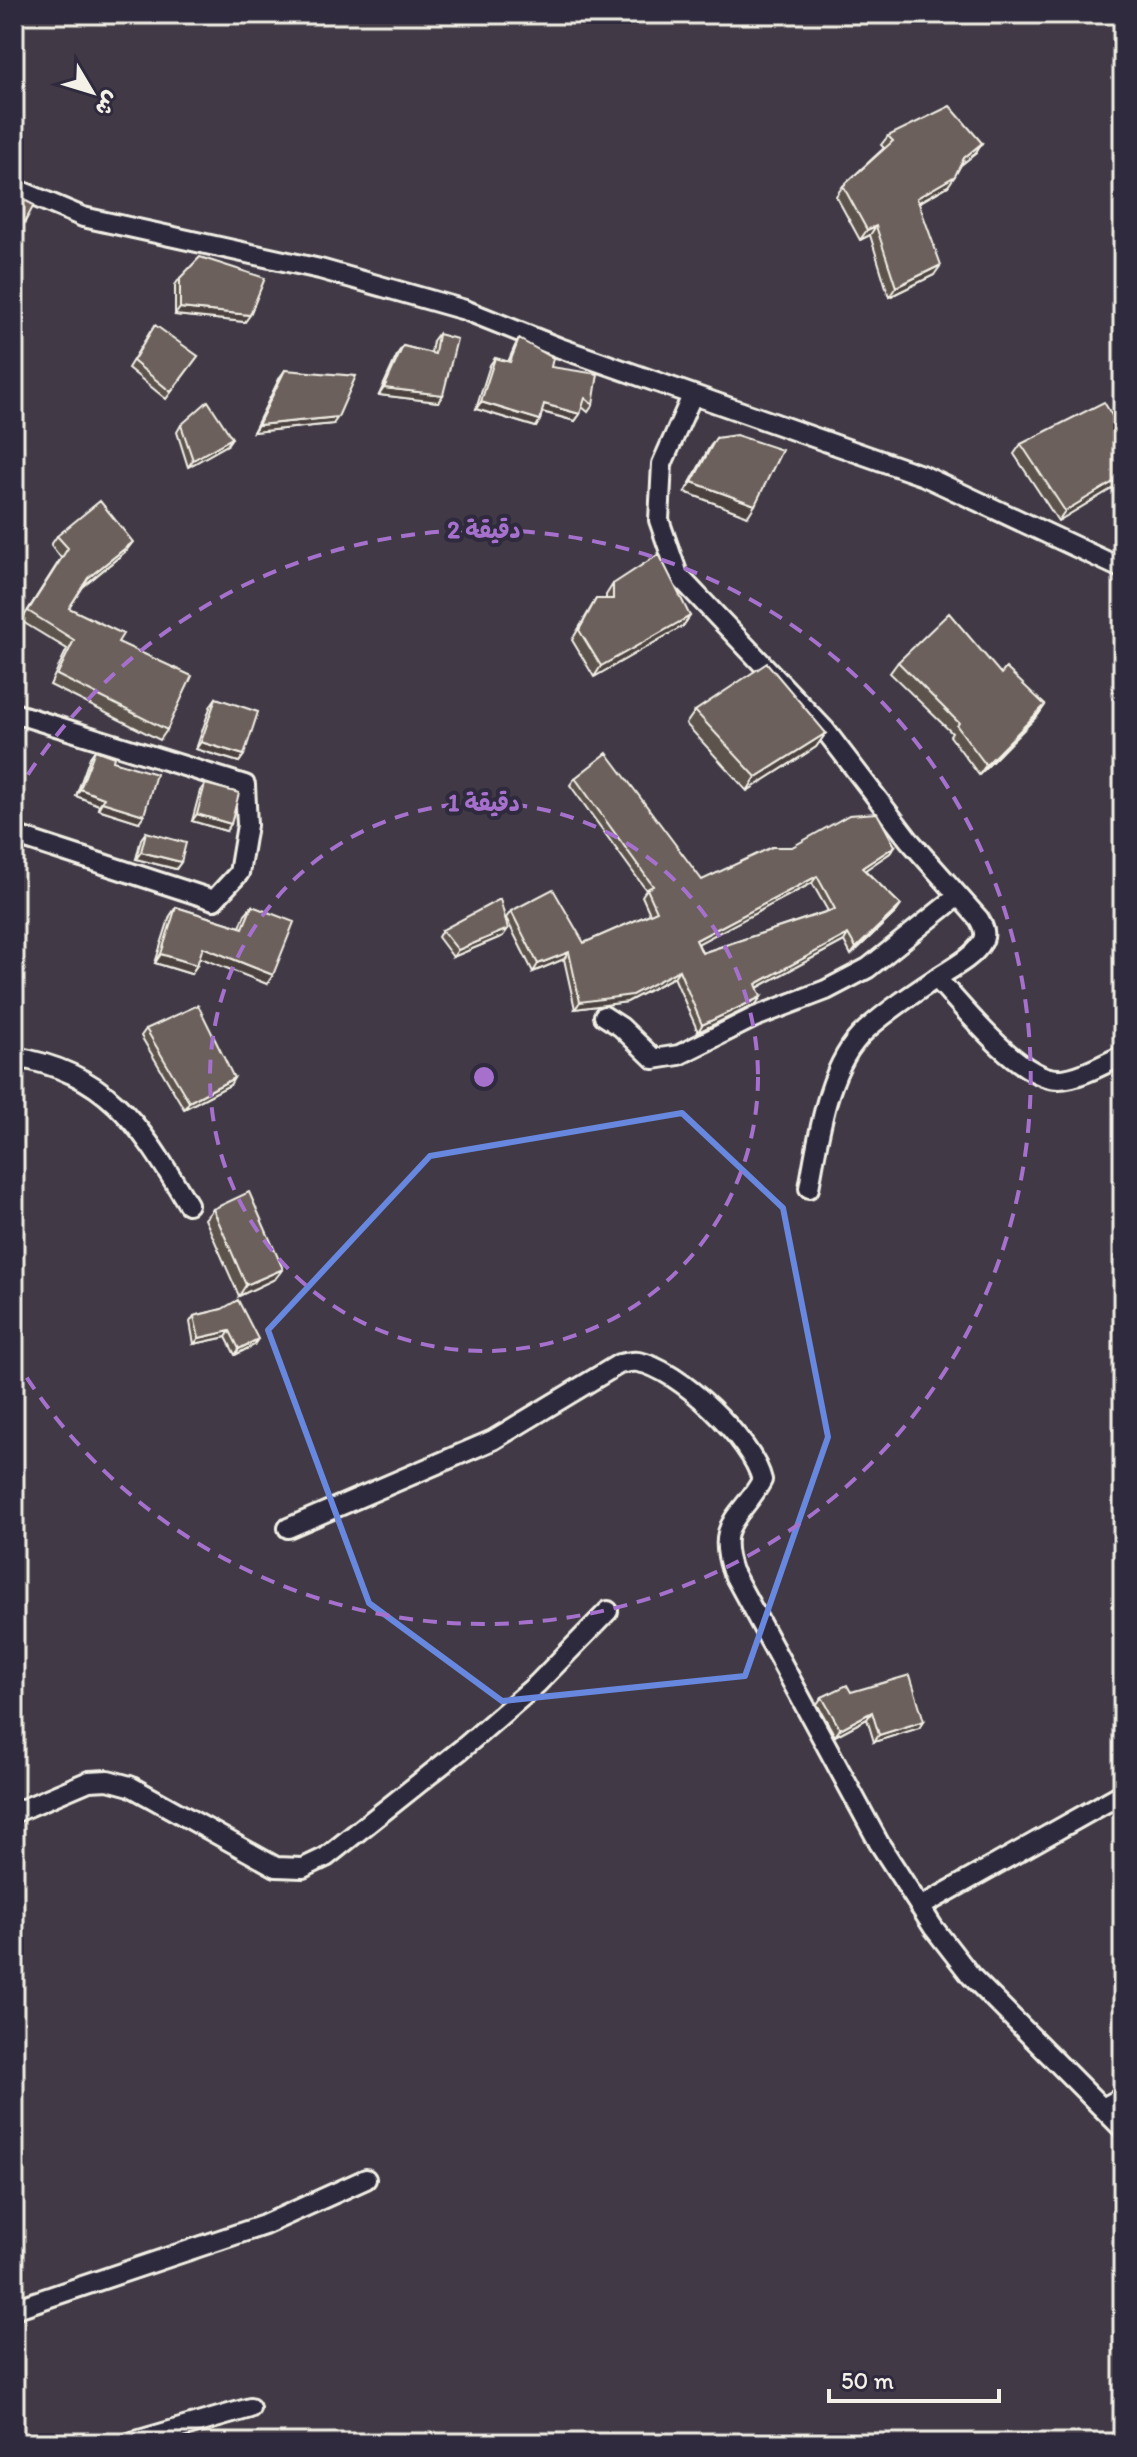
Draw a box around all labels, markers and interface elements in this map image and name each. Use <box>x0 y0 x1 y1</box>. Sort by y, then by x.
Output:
north arrow <box>52 52 132 132</box>
text: ش <box>89 86 125 122</box>
text: 2 دقيقة <box>447 515 521 544</box>
text: 1 دقيقة <box>448 788 520 817</box>
centre of rings <box>470 1063 498 1091</box>
scale bar <box>829 2353 999 2403</box>
text: 50 m <box>841 2366 894 2395</box>

